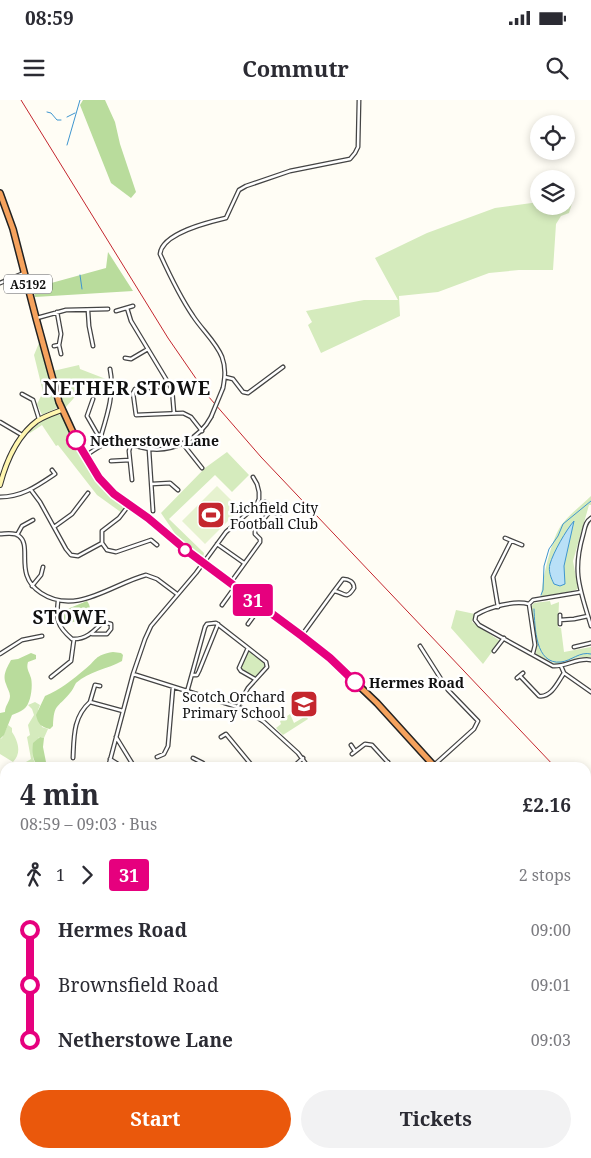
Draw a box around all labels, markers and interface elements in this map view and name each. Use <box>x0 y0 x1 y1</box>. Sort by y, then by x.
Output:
text: 08:59 <box>25 5 74 31</box>
text: Commutr <box>242 53 349 83</box>
icon: menu <box>20 54 48 82</box>
icon: search <box>543 54 571 82</box>
map controls <box>530 115 575 215</box>
button: locate <box>530 115 575 160</box>
button: layers <box>530 170 575 215</box>
road number: A5192 <box>4 274 52 293</box>
district label: NETHER STOWE <box>43 375 211 401</box>
marker: Netherstowe Lane <box>66 430 86 450</box>
place label: Netherstowe Lane <box>90 431 219 450</box>
place label: Lichfield City Football Club <box>230 498 318 533</box>
sports icon: Lichfield City Football Club <box>196 500 226 530</box>
unlabelled marker <box>178 543 192 557</box>
line badge: 31 <box>230 584 276 616</box>
text: 31 <box>243 588 263 612</box>
district label: STOWE <box>33 604 107 630</box>
marker: Hermes Road <box>345 672 365 692</box>
place label: Hermes Road <box>369 673 464 692</box>
place label: Scotch Orchard Primary School <box>182 687 286 722</box>
school or university icon: Scotch Orchard Primary School <box>289 689 319 719</box>
text: 4 min <box>20 775 99 813</box>
text: £2.16 <box>523 792 571 818</box>
text: 08:59 – 09:03 · Bus <box>20 813 157 835</box>
icon: walk <box>20 861 48 889</box>
icon: forward <box>73 861 101 889</box>
text: 31 <box>119 863 139 887</box>
text: 1 <box>56 864 65 886</box>
text: 2 stops <box>519 864 571 886</box>
text: Hermes Road <box>58 917 187 943</box>
text: 09:00 <box>531 919 571 941</box>
text: Brownsfield Road <box>58 972 219 998</box>
text: 09:01 <box>531 974 571 996</box>
text: Netherstowe Lane <box>58 1027 233 1053</box>
text: 09:03 <box>531 1029 571 1051</box>
button: Start <box>20 1090 291 1148</box>
button: Tickets <box>301 1090 571 1148</box>

